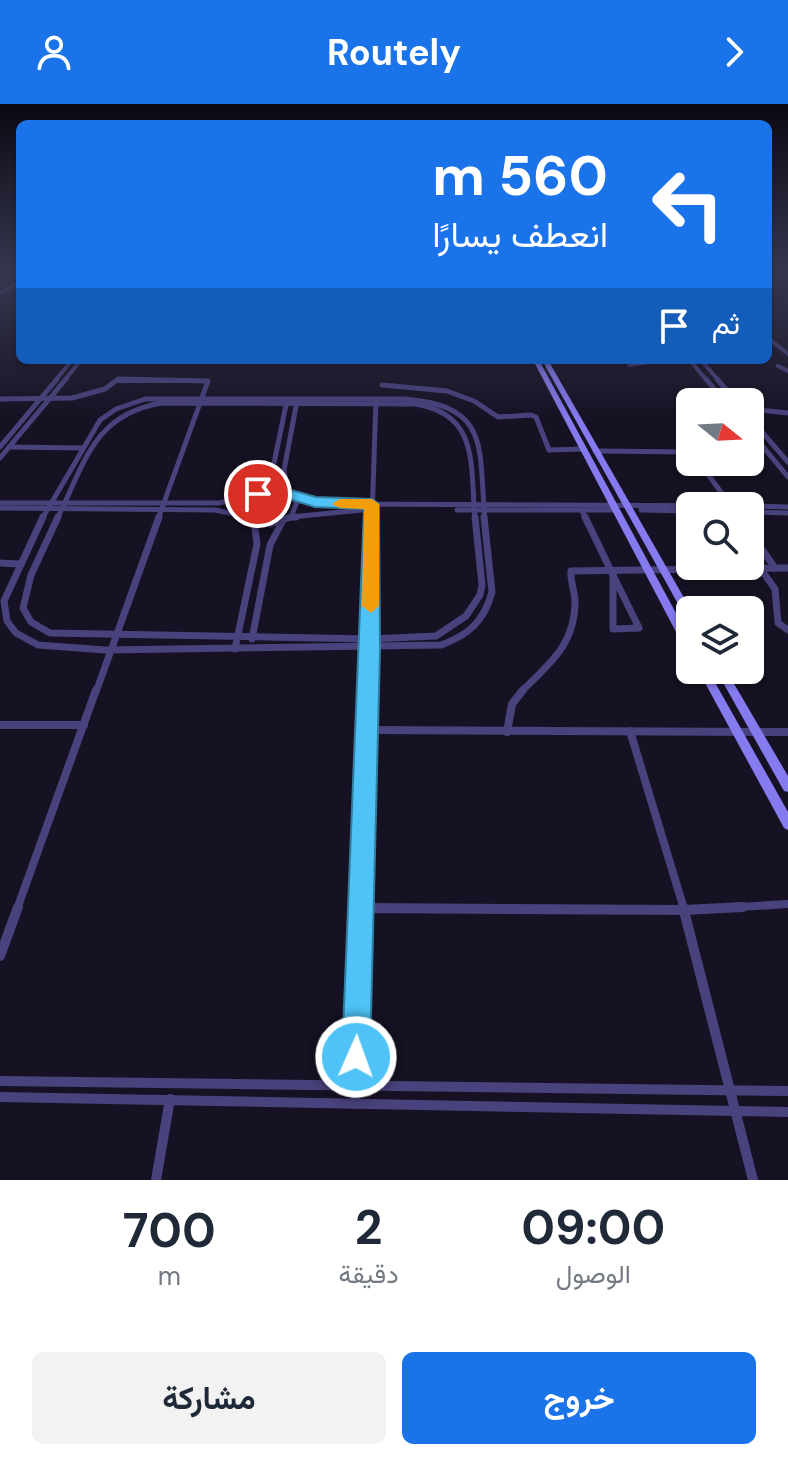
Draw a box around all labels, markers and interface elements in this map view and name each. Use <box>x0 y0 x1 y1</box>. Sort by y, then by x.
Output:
text: Routely <box>327 29 461 76</box>
icon: person <box>32 30 76 74</box>
icon: forward <box>712 30 756 74</box>
text: 560 m <box>432 139 608 212</box>
icon: left <box>636 152 740 256</box>
text: انعطف يسارًا <box>432 211 608 258</box>
icon: arrive <box>652 304 696 348</box>
text: ثم <box>712 304 740 343</box>
north arrow <box>676 388 764 476</box>
map controls <box>676 388 764 684</box>
pin <box>224 460 292 528</box>
icon: arrive <box>236 472 280 516</box>
button: search <box>676 492 764 580</box>
button: layers <box>676 596 764 684</box>
position arrow <box>314 1015 398 1099</box>
text: 2 <box>355 1196 382 1259</box>
text: 09:00 <box>521 1196 665 1259</box>
text: 700 <box>123 1199 216 1262</box>
text: دقيقة <box>338 1257 399 1291</box>
text: الوصول <box>556 1257 631 1291</box>
text: m <box>158 1259 181 1293</box>
button: مشاركة <box>32 1352 386 1444</box>
button: خروج <box>402 1352 756 1444</box>

